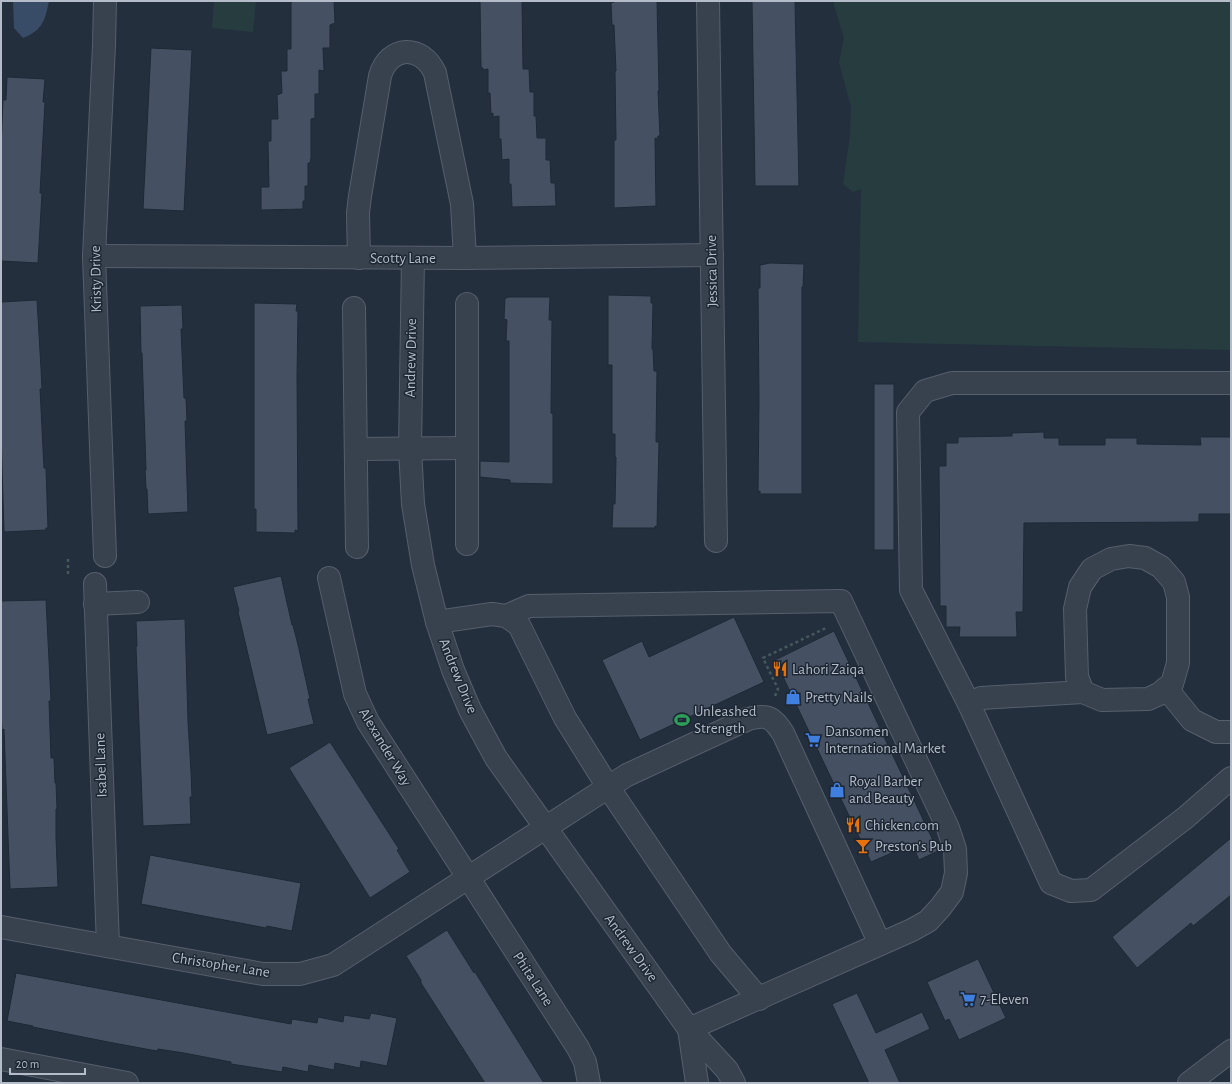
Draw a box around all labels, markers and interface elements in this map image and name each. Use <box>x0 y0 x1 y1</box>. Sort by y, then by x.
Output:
street label: Jessica Drive <box>704 235 720 307</box>
street label: Kristy Drive <box>88 245 104 313</box>
street label: Scotty Lane <box>370 251 436 266</box>
street label: Andrew Drive <box>403 318 419 398</box>
street label: Andrew Drive <box>436 636 480 716</box>
restaurant icon: Lahori Zaiqa <box>771 660 789 678</box>
place label: Lahori Zaiqa <box>792 662 864 677</box>
shop icon: Pretty Nails <box>784 688 802 706</box>
place label: Pretty Nails <box>805 690 873 705</box>
place label: Unleashed Strength <box>694 704 757 736</box>
street label: Alexander Way <box>356 706 414 789</box>
sports icon: Unleashed Strength <box>673 711 691 729</box>
place label: Dansomen International Market <box>825 724 946 756</box>
supermarket icon: Dansomen International Market <box>804 731 822 749</box>
street label: Isabel Lane <box>92 732 110 798</box>
place label: Royal Barber and Beauty <box>849 774 923 806</box>
shop icon: Royal Barber and Beauty <box>828 781 846 799</box>
restaurant icon: Chicken.com <box>844 816 862 834</box>
place label: Chicken.com <box>865 818 939 833</box>
bar icon: Preston's Pub <box>854 837 872 855</box>
place label: Preston's Pub <box>875 839 952 854</box>
street label: Andrew Drive <box>602 911 660 985</box>
street label: Phita Lane <box>510 949 556 1009</box>
street label: Christopher Lane <box>171 950 271 980</box>
supermarket icon: 7-Eleven <box>959 990 977 1008</box>
place label: 7-Eleven <box>980 992 1029 1007</box>
scale bar <box>10 1050 85 1076</box>
text: 20 m <box>16 1058 39 1070</box>

